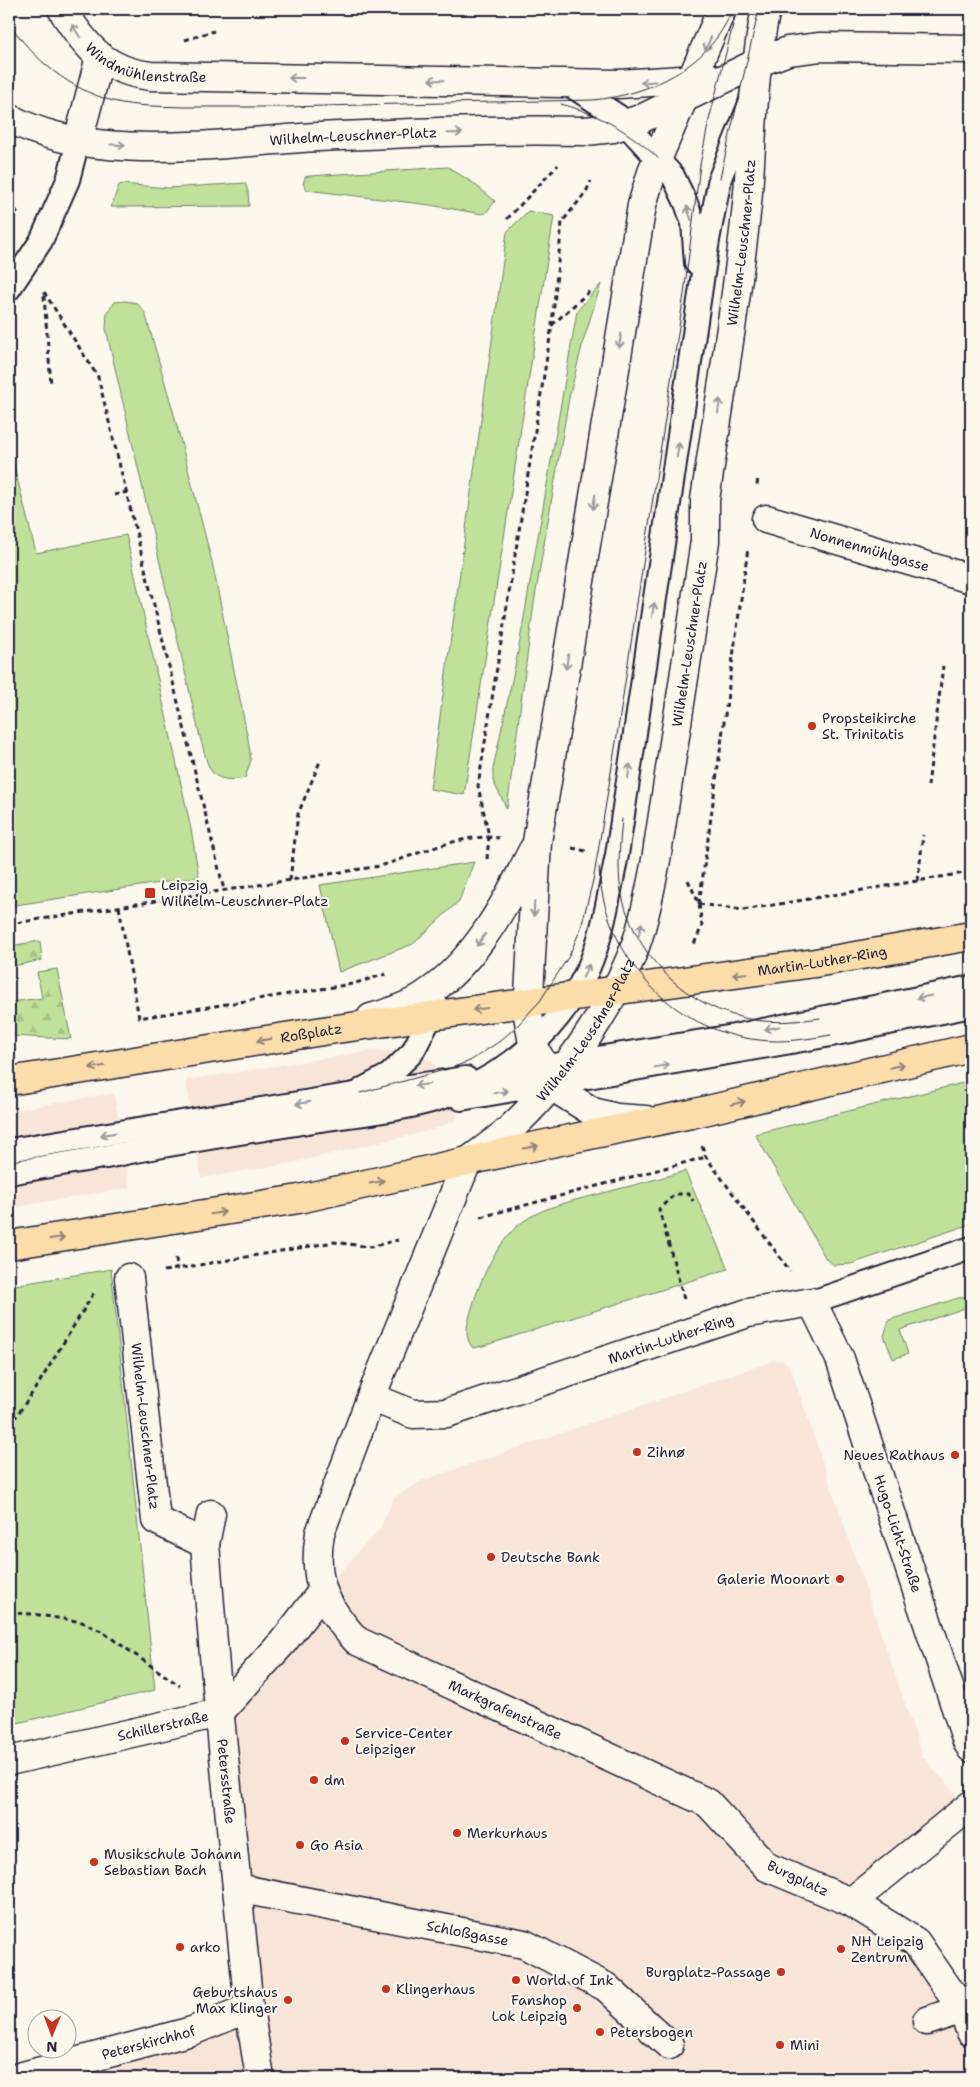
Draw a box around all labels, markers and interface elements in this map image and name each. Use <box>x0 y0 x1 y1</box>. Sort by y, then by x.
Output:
one-way arrow <box>71 24 81 38</box>
one-way arrow <box>702 36 712 51</box>
street label: Windmühlenstraße <box>81 38 207 86</box>
one-way arrow <box>289 73 305 83</box>
one-way arrow <box>428 75 444 85</box>
one-way arrow <box>641 78 657 87</box>
street label: Wilhelm-Leuschner-Platz <box>269 123 437 149</box>
one-way arrow <box>446 128 462 138</box>
one-way arrow <box>109 140 125 150</box>
street label: Wilhelm-Leuschner-Platz <box>723 159 759 327</box>
one-way arrow <box>684 205 694 221</box>
one-way arrow <box>614 333 624 349</box>
one-way arrow <box>714 399 724 415</box>
one-way arrow <box>673 442 683 458</box>
one-way arrow <box>588 493 598 509</box>
street label: Nonnenmühlgasse <box>808 523 932 575</box>
street label: Wilhelm-Leuschner-Platz <box>668 559 711 728</box>
one-way arrow <box>649 603 659 619</box>
one-way arrow <box>562 654 572 670</box>
place label: Propsteikirche St. Trinitatis <box>822 709 916 743</box>
marker: Propsteikirche St. Trinitatis <box>806 720 818 732</box>
one-way arrow <box>625 763 635 779</box>
place label: Leipzig Wilhelm-Leuschner-Platz <box>161 876 329 910</box>
marker: Leipzig Wilhelm-Leuschner-Platz <box>143 886 157 900</box>
one-way arrow <box>529 900 538 916</box>
one-way arrow <box>636 922 645 938</box>
one-way arrow <box>476 933 486 947</box>
street label: Martin-Luther-Ring <box>756 942 888 980</box>
street label: Wilhelm-Leuschner-Platz <box>532 955 639 1105</box>
one-way arrow <box>582 964 591 979</box>
one-way arrow <box>732 969 748 979</box>
one-way arrow <box>916 993 932 1002</box>
one-way arrow <box>473 1004 489 1014</box>
street label: Roßplatz <box>279 1019 343 1047</box>
one-way arrow <box>764 1024 780 1033</box>
one-way arrow <box>256 1036 272 1046</box>
one-way arrow <box>653 1060 669 1070</box>
one-way arrow <box>888 1061 904 1070</box>
one-way arrow <box>90 1063 106 1073</box>
one-way arrow <box>414 1080 430 1090</box>
one-way arrow <box>493 1087 509 1097</box>
one-way arrow <box>295 1098 311 1108</box>
one-way arrow <box>730 1098 746 1107</box>
one-way arrow <box>101 1129 117 1139</box>
one-way arrow <box>523 1142 539 1151</box>
one-way arrow <box>369 1177 385 1186</box>
one-way arrow <box>209 1207 225 1217</box>
one-way arrow <box>49 1232 65 1242</box>
street label: Martin-Luther-Ring <box>606 1310 736 1368</box>
street label: Wilhelm-Leuschner-Platz <box>127 1342 164 1510</box>
place label: Zihnø <box>647 1443 685 1461</box>
marker: Zihnø <box>631 1446 643 1458</box>
place label: Neues Rathaus <box>844 1446 945 1464</box>
marker: Neues Rathaus <box>949 1449 961 1461</box>
street label: Hugo-Licht-Straße <box>870 1472 926 1595</box>
place label: Deutsche Bank <box>501 1548 600 1566</box>
marker: Deutsche Bank <box>485 1551 497 1563</box>
place label: Galerie Moonart <box>717 1570 830 1588</box>
marker: Galerie Moonart <box>834 1573 846 1585</box>
street label: Markgrafenstraße <box>446 1675 565 1743</box>
street label: Schillerstraße <box>116 1707 210 1745</box>
place label: Service-Center Leipziger <box>355 1724 453 1758</box>
marker: Service-Center Leipziger <box>339 1735 351 1747</box>
street label: Petersstraße <box>213 1738 240 1825</box>
place label: dm <box>324 1771 345 1789</box>
marker: dm <box>308 1774 320 1786</box>
place label: Merkurhaus <box>467 1824 548 1842</box>
marker: Merkurhaus <box>451 1827 463 1839</box>
place label: Go Asia <box>310 1836 363 1854</box>
marker: Go Asia <box>294 1839 306 1851</box>
place label: Musikschule Johann Sebastian Bach <box>104 1845 242 1879</box>
marker: Musikschule Johann Sebastian Bach <box>88 1856 100 1868</box>
street label: Burgplatz <box>764 1856 832 1900</box>
street label: Schloßgasse <box>425 1916 510 1950</box>
place label: NH Leipzig Zentrum <box>851 1932 924 1966</box>
place label: arko <box>190 1938 220 1956</box>
marker: arko <box>174 1941 186 1953</box>
marker: NH Leipzig Zentrum <box>835 1943 847 1955</box>
place label: Burgplatz-Passage <box>646 1963 771 1981</box>
marker: Burgplatz-Passage <box>775 1966 787 1978</box>
place label: World of Ink <box>526 1971 613 1989</box>
marker: World of Ink <box>510 1974 522 1986</box>
place label: Klingerhaus <box>396 1980 475 1998</box>
place label: Geburtshaus Max Klinger <box>192 1983 278 2017</box>
marker: Klingerhaus <box>380 1983 392 1995</box>
place label: Fanshop Lok Leipzig <box>491 1991 567 2025</box>
marker: Geburtshaus Max Klinger <box>282 1994 294 2006</box>
marker: Fanshop Lok Leipzig <box>571 2002 583 2014</box>
north arrow <box>28 2010 78 2060</box>
street label: Peterskirchhof <box>100 2021 199 2064</box>
place label: Petersbogen <box>610 2023 693 2041</box>
marker: Petersbogen <box>594 2026 606 2038</box>
place label: Mini <box>790 2036 820 2054</box>
text: N <box>46 2038 57 2056</box>
marker: Mini <box>774 2039 786 2051</box>

